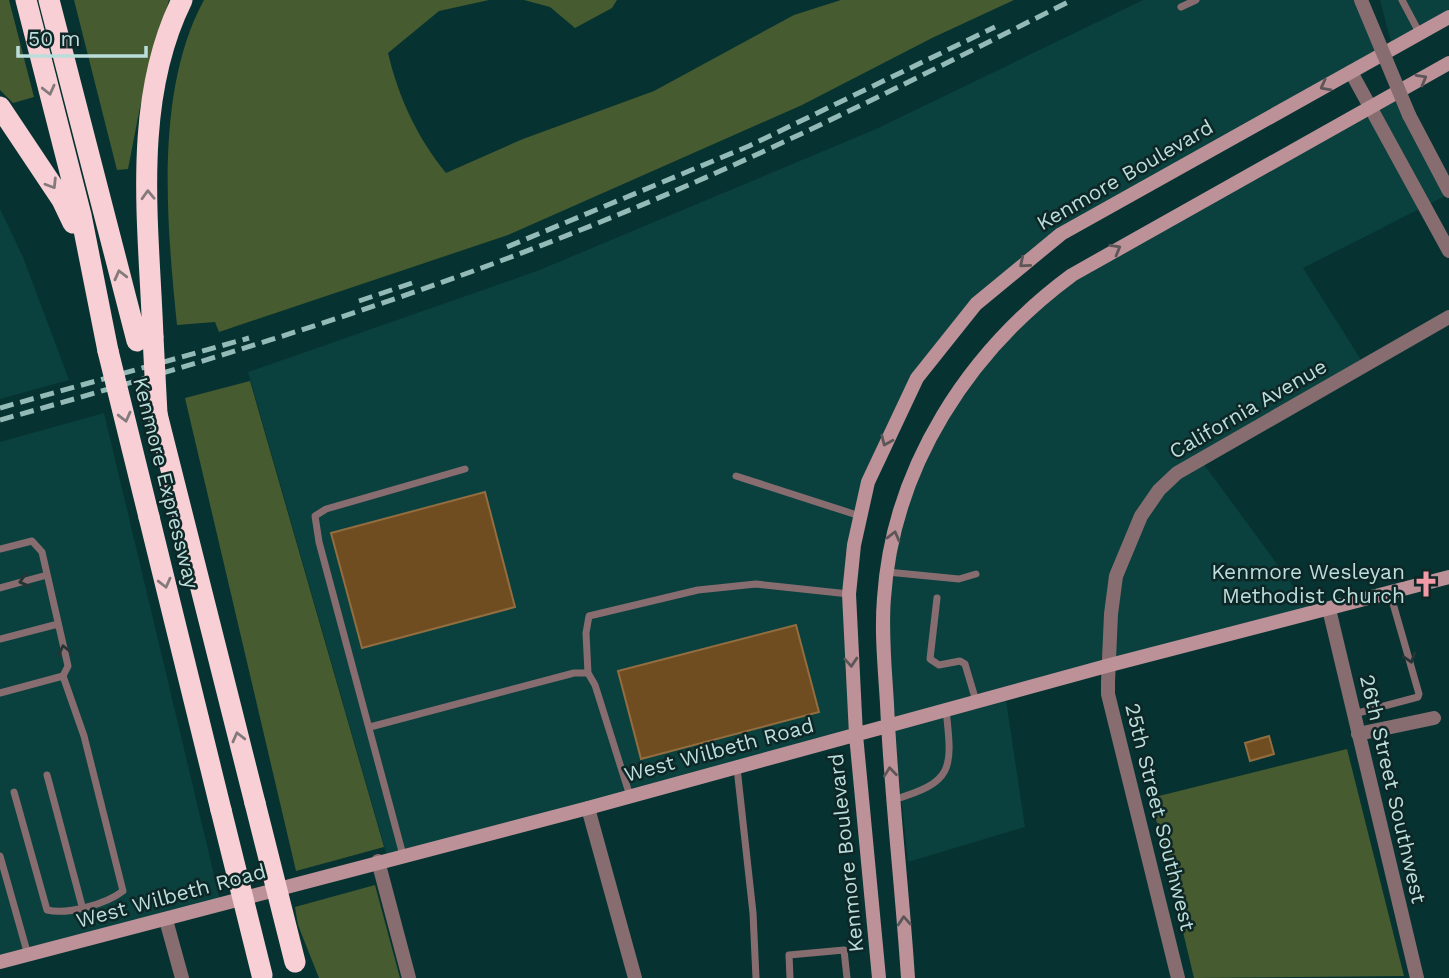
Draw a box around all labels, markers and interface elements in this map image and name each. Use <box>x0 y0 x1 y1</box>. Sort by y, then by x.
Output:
scale bar <box>18 14 145 58</box>
text: 50 m <box>28 26 80 51</box>
one-way arrow <box>1415 74 1427 87</box>
one-way arrow <box>1320 77 1332 91</box>
one-way arrow <box>41 84 55 96</box>
street label: Kenmore Boulevard <box>1032 114 1217 235</box>
one-way arrow <box>44 176 57 189</box>
one-way arrow <box>140 189 155 200</box>
one-way arrow <box>1109 244 1122 257</box>
one-way arrow <box>1019 255 1032 267</box>
one-way arrow <box>114 269 128 281</box>
street label: California Avenue <box>1164 353 1331 464</box>
street label: Kenmore Expressway <box>128 374 205 591</box>
one-way arrow <box>117 411 131 423</box>
one-way arrow <box>880 433 894 446</box>
one-way arrow <box>886 530 901 542</box>
place label: Kenmore Wesleyan Methodist Church <box>1211 559 1405 608</box>
church icon: Kenmore Wesleyan Methodist Church <box>1411 569 1441 599</box>
one-way arrow <box>18 573 30 587</box>
one-way arrow <box>157 577 171 589</box>
one-way arrow <box>58 644 73 656</box>
one-way arrow <box>1401 652 1416 664</box>
one-way arrow <box>843 657 858 668</box>
street label: 26th Street Southwest <box>1355 672 1432 906</box>
street label: 25th Street Southwest <box>1120 700 1201 933</box>
street label: West Wilbeth Road <box>621 712 817 787</box>
one-way arrow <box>232 731 246 743</box>
street label: Kenmore Boulevard <box>823 752 868 954</box>
one-way arrow <box>883 766 898 777</box>
street label: West Wilbeth Road <box>73 858 269 933</box>
one-way arrow <box>897 915 912 926</box>

